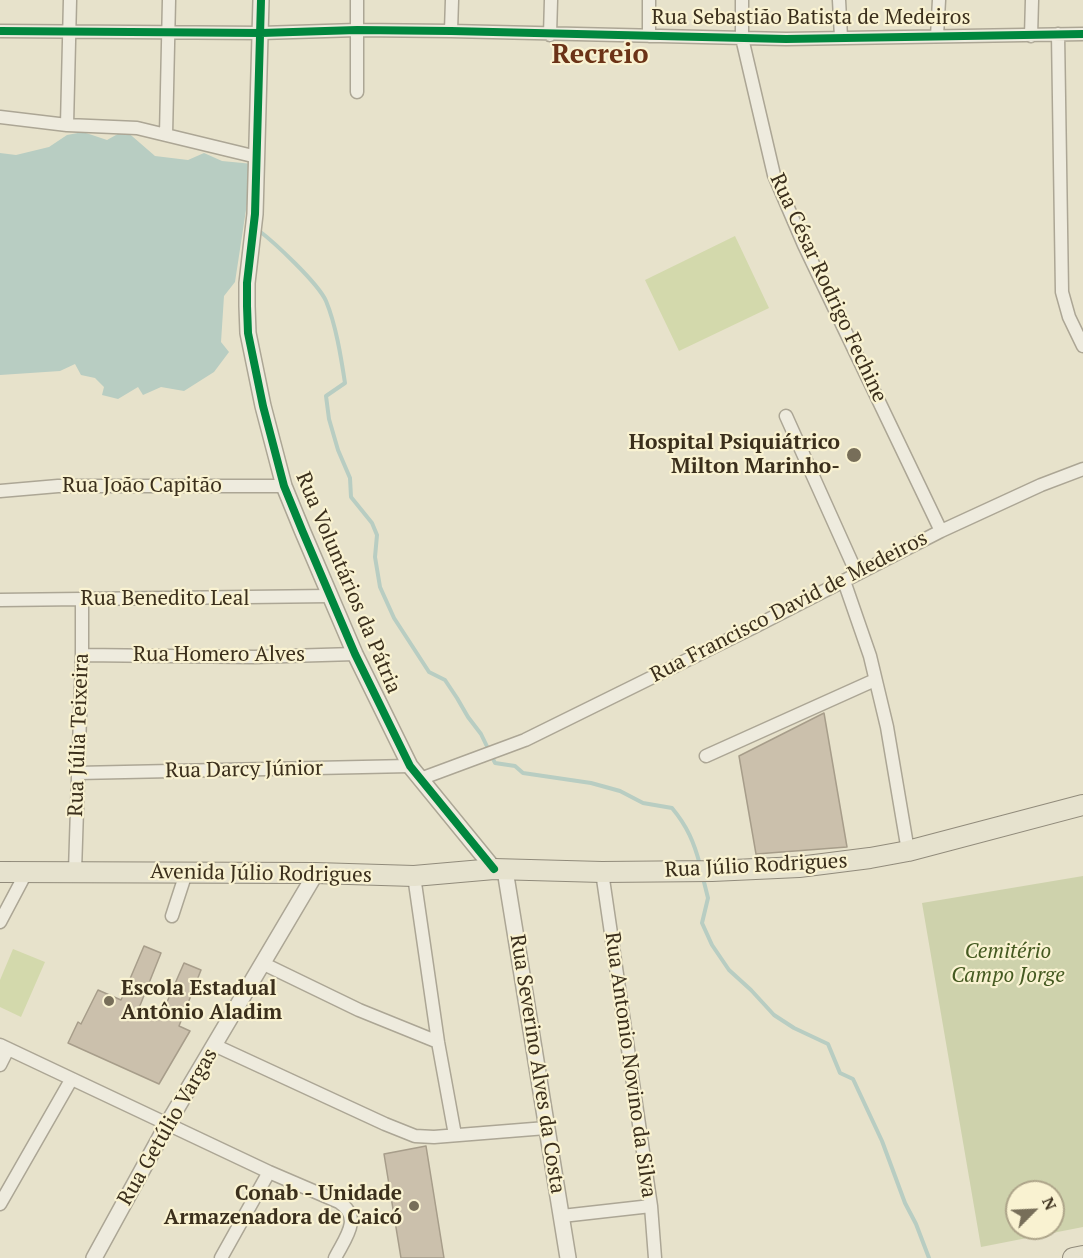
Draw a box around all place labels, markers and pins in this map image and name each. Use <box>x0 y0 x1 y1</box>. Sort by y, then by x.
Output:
place label: Hospital Psiquiátrico Milton Marinho- <box>629 430 840 480</box>
marker: Hospital Psiquiátrico Milton Marinho- <box>845 446 863 464</box>
place label: Escola Estadual Antônio Aladim <box>121 976 282 1026</box>
marker: Escola Estadual Antônio Aladim <box>102 994 116 1008</box>
place label: Conab - Unidade Armazenadora de Caicó <box>164 1181 402 1231</box>
marker: Conab - Unidade Armazenadora de Caicó <box>407 1199 421 1213</box>

